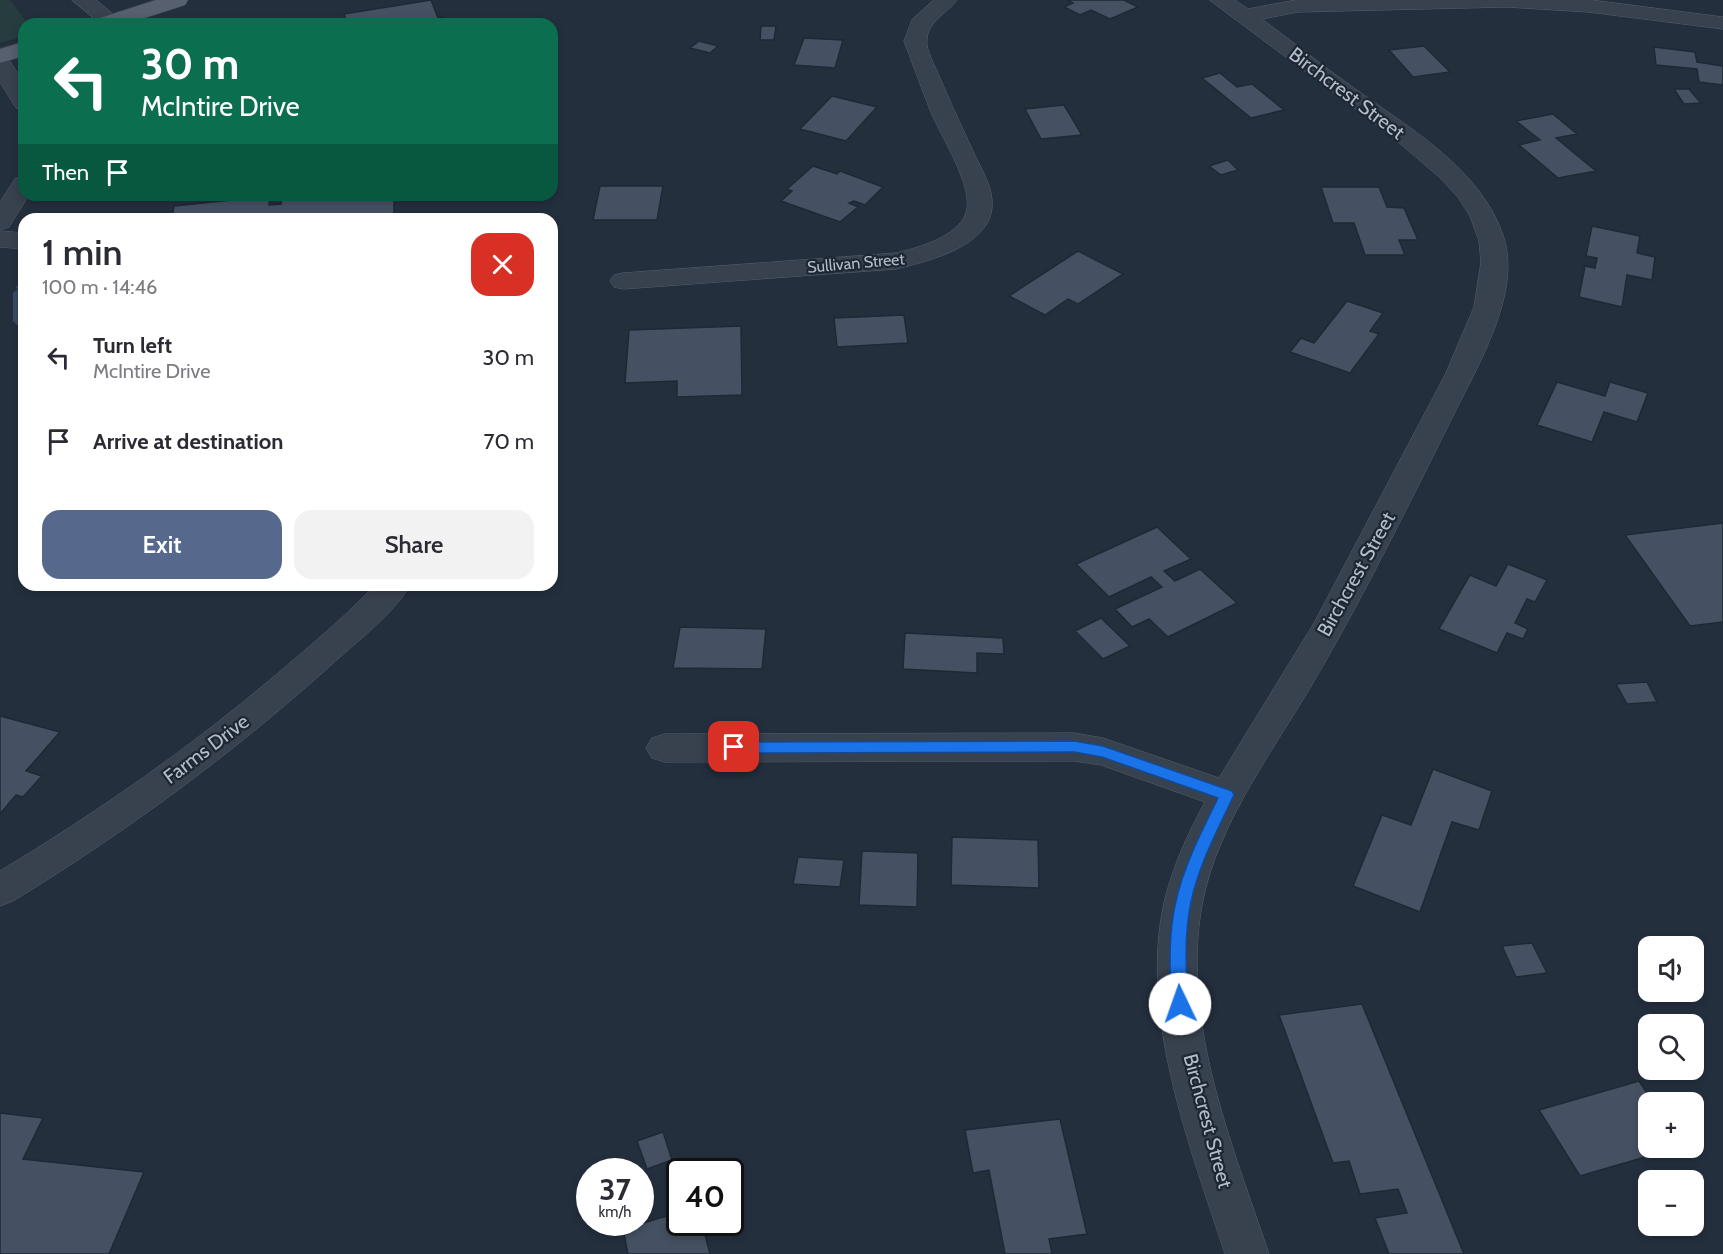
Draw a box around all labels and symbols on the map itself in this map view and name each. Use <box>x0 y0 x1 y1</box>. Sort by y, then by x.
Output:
street label: Birchcrest Street <box>1285 42 1410 144</box>
street label: Sullivan Street <box>807 249 906 277</box>
street label: Birchcrest Street <box>1312 507 1400 640</box>
street label: Farms Drive <box>159 709 253 789</box>
pin <box>708 721 759 772</box>
position arrow <box>1148 972 1212 1036</box>
street label: Birchcrest Street <box>1179 1051 1238 1191</box>
speed limit sign: 40 <box>666 1158 744 1236</box>

